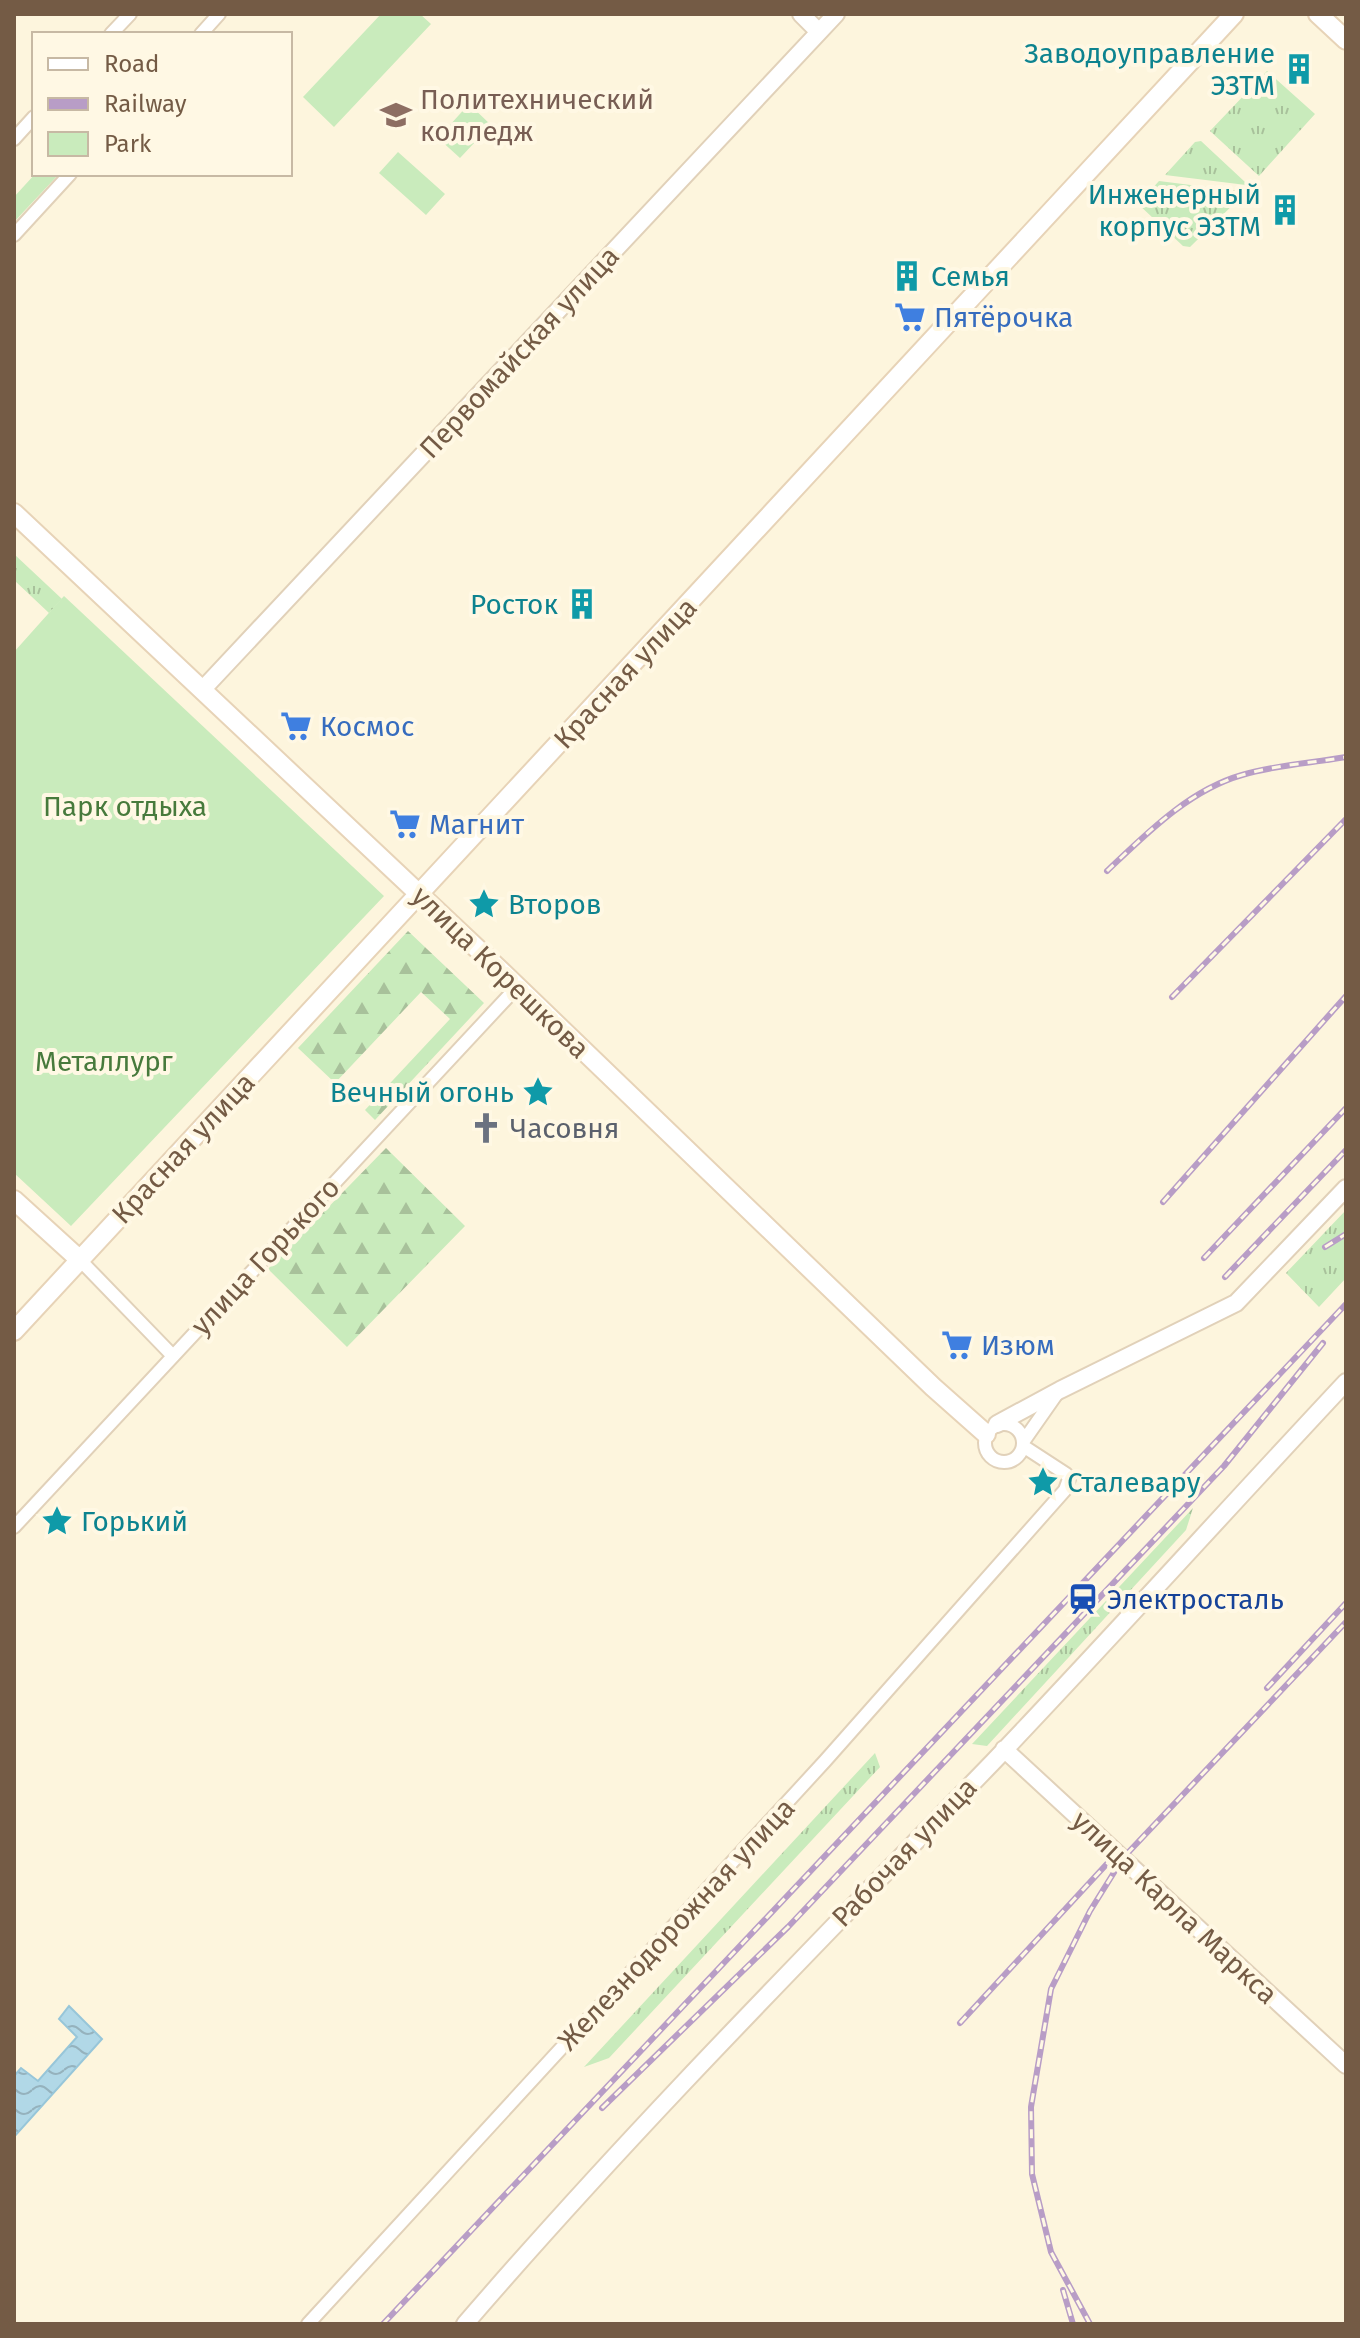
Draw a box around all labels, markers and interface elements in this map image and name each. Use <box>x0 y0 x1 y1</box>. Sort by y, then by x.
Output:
legend <box>32 32 292 176</box>
place label: Заводоуправление ЭЗТМ <box>1024 37 1275 102</box>
text: Road <box>104 50 159 78</box>
building icon: Заводоуправление ЭЗТМ <box>1282 52 1316 86</box>
place label: Политехнический колледж <box>420 83 654 148</box>
text: Railway <box>104 90 187 118</box>
school or university icon: Политехнический колледж <box>379 98 413 132</box>
text: Park <box>104 130 152 158</box>
place label: Инженерный корпус ЭЗТМ <box>1088 178 1261 243</box>
building icon: Инженерный корпус ЭЗТМ <box>1268 193 1302 227</box>
street label: Первомайская улица <box>413 240 626 465</box>
building icon: Семья <box>890 259 924 293</box>
place label: Семья <box>931 260 1010 293</box>
supermarket icon: Пятёрочка <box>893 300 927 334</box>
place label: Пятёрочка <box>934 301 1073 334</box>
building icon: Росток <box>565 587 599 621</box>
place label: Росток <box>470 588 558 621</box>
street label: Красная улица <box>547 591 704 756</box>
supermarket icon: Космос <box>279 709 313 743</box>
place label: Космос <box>320 710 414 743</box>
park label: Парк отдыха <box>43 790 207 823</box>
supermarket icon: Магнит <box>388 807 422 841</box>
place label: Магнит <box>429 808 524 841</box>
street label: улица Корешкова <box>405 879 596 1065</box>
place icon: Второв <box>467 887 501 921</box>
place label: Второв <box>508 888 602 921</box>
park label: Металлург <box>35 1045 173 1078</box>
street label: Красная улица <box>105 1066 262 1231</box>
place icon: Вечный огонь <box>521 1075 555 1109</box>
place label: Вечный огонь <box>330 1076 514 1109</box>
church icon: Часовня <box>469 1111 503 1145</box>
place label: Часовня <box>510 1112 619 1145</box>
street label: улица Горького <box>184 1171 347 1342</box>
supermarket icon: Изюм <box>940 1328 974 1362</box>
place label: Изюм <box>981 1329 1055 1362</box>
place icon: Сталевару <box>1026 1465 1060 1499</box>
place label: Сталевару <box>1067 1466 1201 1499</box>
place icon: Горький <box>40 1504 74 1538</box>
place label: Горький <box>81 1505 188 1538</box>
station icon: Электросталь <box>1066 1582 1100 1616</box>
place label: Электросталь <box>1107 1583 1284 1616</box>
street label: Рабочая улица <box>825 1771 984 1934</box>
street label: Железнодорожная улица <box>551 1792 802 2057</box>
street label: улица Карла Маркса <box>1065 1804 1284 2011</box>

